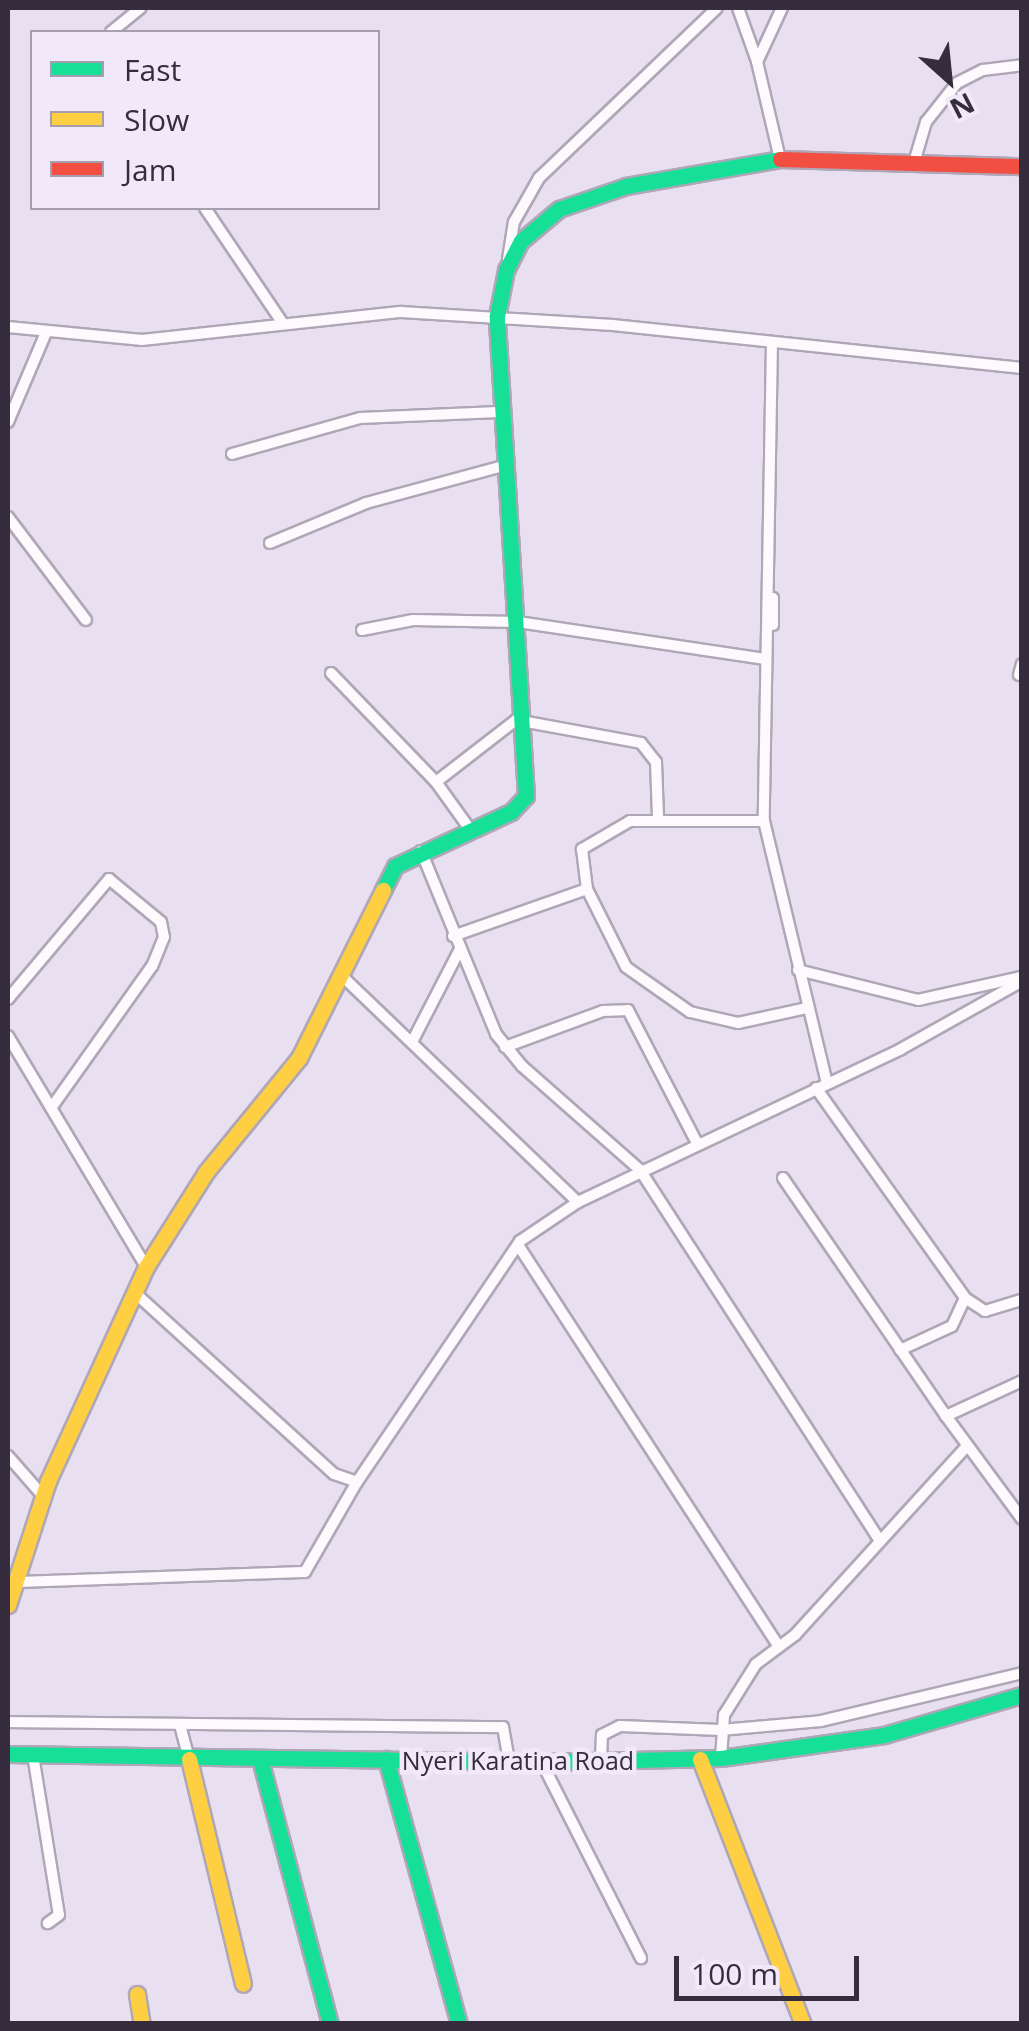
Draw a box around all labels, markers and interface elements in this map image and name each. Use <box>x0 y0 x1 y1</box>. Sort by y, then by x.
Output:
legend <box>30 30 380 210</box>
north arrow <box>899 30 999 130</box>
text: Fast <box>124 49 181 90</box>
text: N <box>944 85 981 129</box>
text: Slow <box>124 99 189 140</box>
text: Jam <box>124 149 177 190</box>
street label: Nyeri Karatina Road <box>402 1745 634 1775</box>
scale bar <box>679 1936 864 1998</box>
text: 100 m <box>691 1953 778 1994</box>

